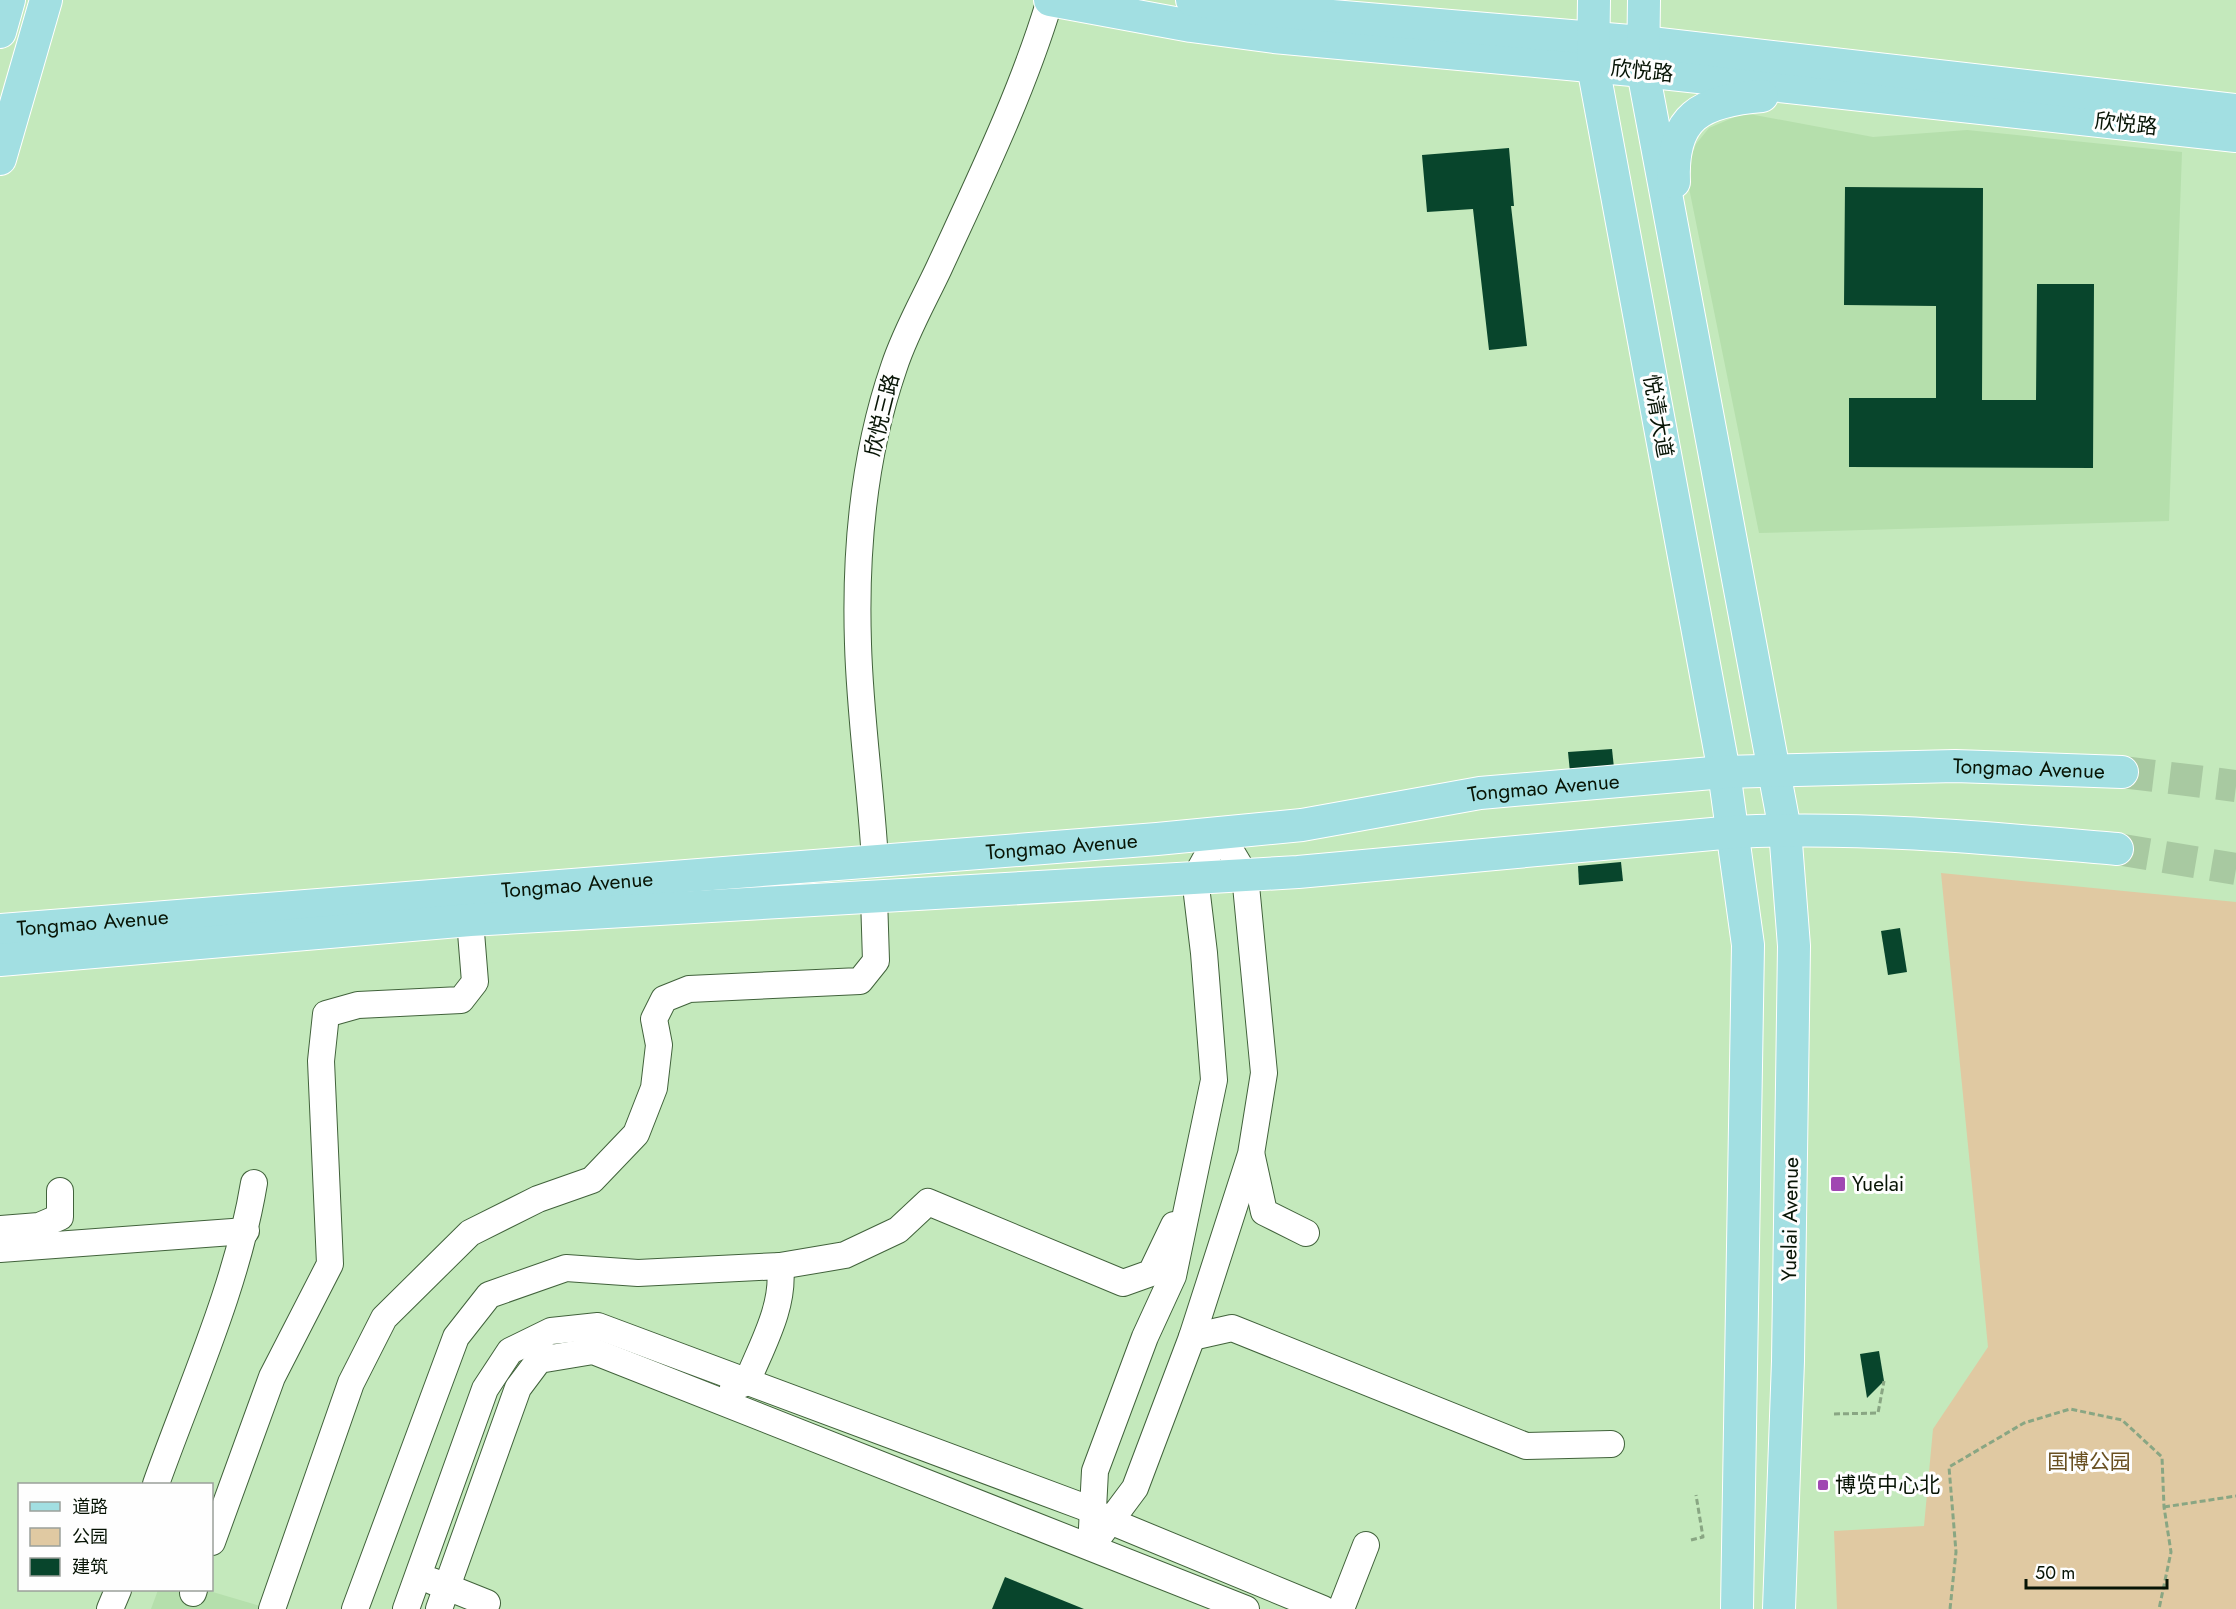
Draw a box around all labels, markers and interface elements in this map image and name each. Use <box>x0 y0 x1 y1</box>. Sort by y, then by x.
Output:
street label: 欣悦路 <box>1609 53 1675 89</box>
street label: 欣悦路 <box>2093 106 2159 142</box>
street label: 欣悦三路 <box>857 371 907 459</box>
street label: 悦清大道 <box>1636 372 1680 460</box>
street label: Tongmao Avenue <box>1952 751 2105 786</box>
street label: Tongmao Avenue <box>1465 766 1621 810</box>
street label: Tongmao Avenue <box>985 826 1139 867</box>
street label: Tongmao Avenue <box>500 864 654 906</box>
street label: Tongmao Avenue <box>16 902 170 944</box>
street label: Yuelai Avenue <box>1774 1157 1806 1281</box>
place label: Yuelai <box>1852 1169 1904 1199</box>
marker: Yuelai <box>1829 1175 1847 1193</box>
park label: 国博公园 <box>2047 1447 2131 1477</box>
place label: 博览中心北 <box>1835 1470 1940 1500</box>
marker: 博览中心北 <box>1816 1478 1830 1492</box>
legend <box>18 1483 213 1591</box>
text: 道路 <box>72 1494 108 1520</box>
text: 公园 <box>72 1524 108 1550</box>
scale bar <box>2026 1552 2167 1590</box>
text: 建筑 <box>72 1554 108 1580</box>
text: 50 m <box>2035 1560 2075 1586</box>

